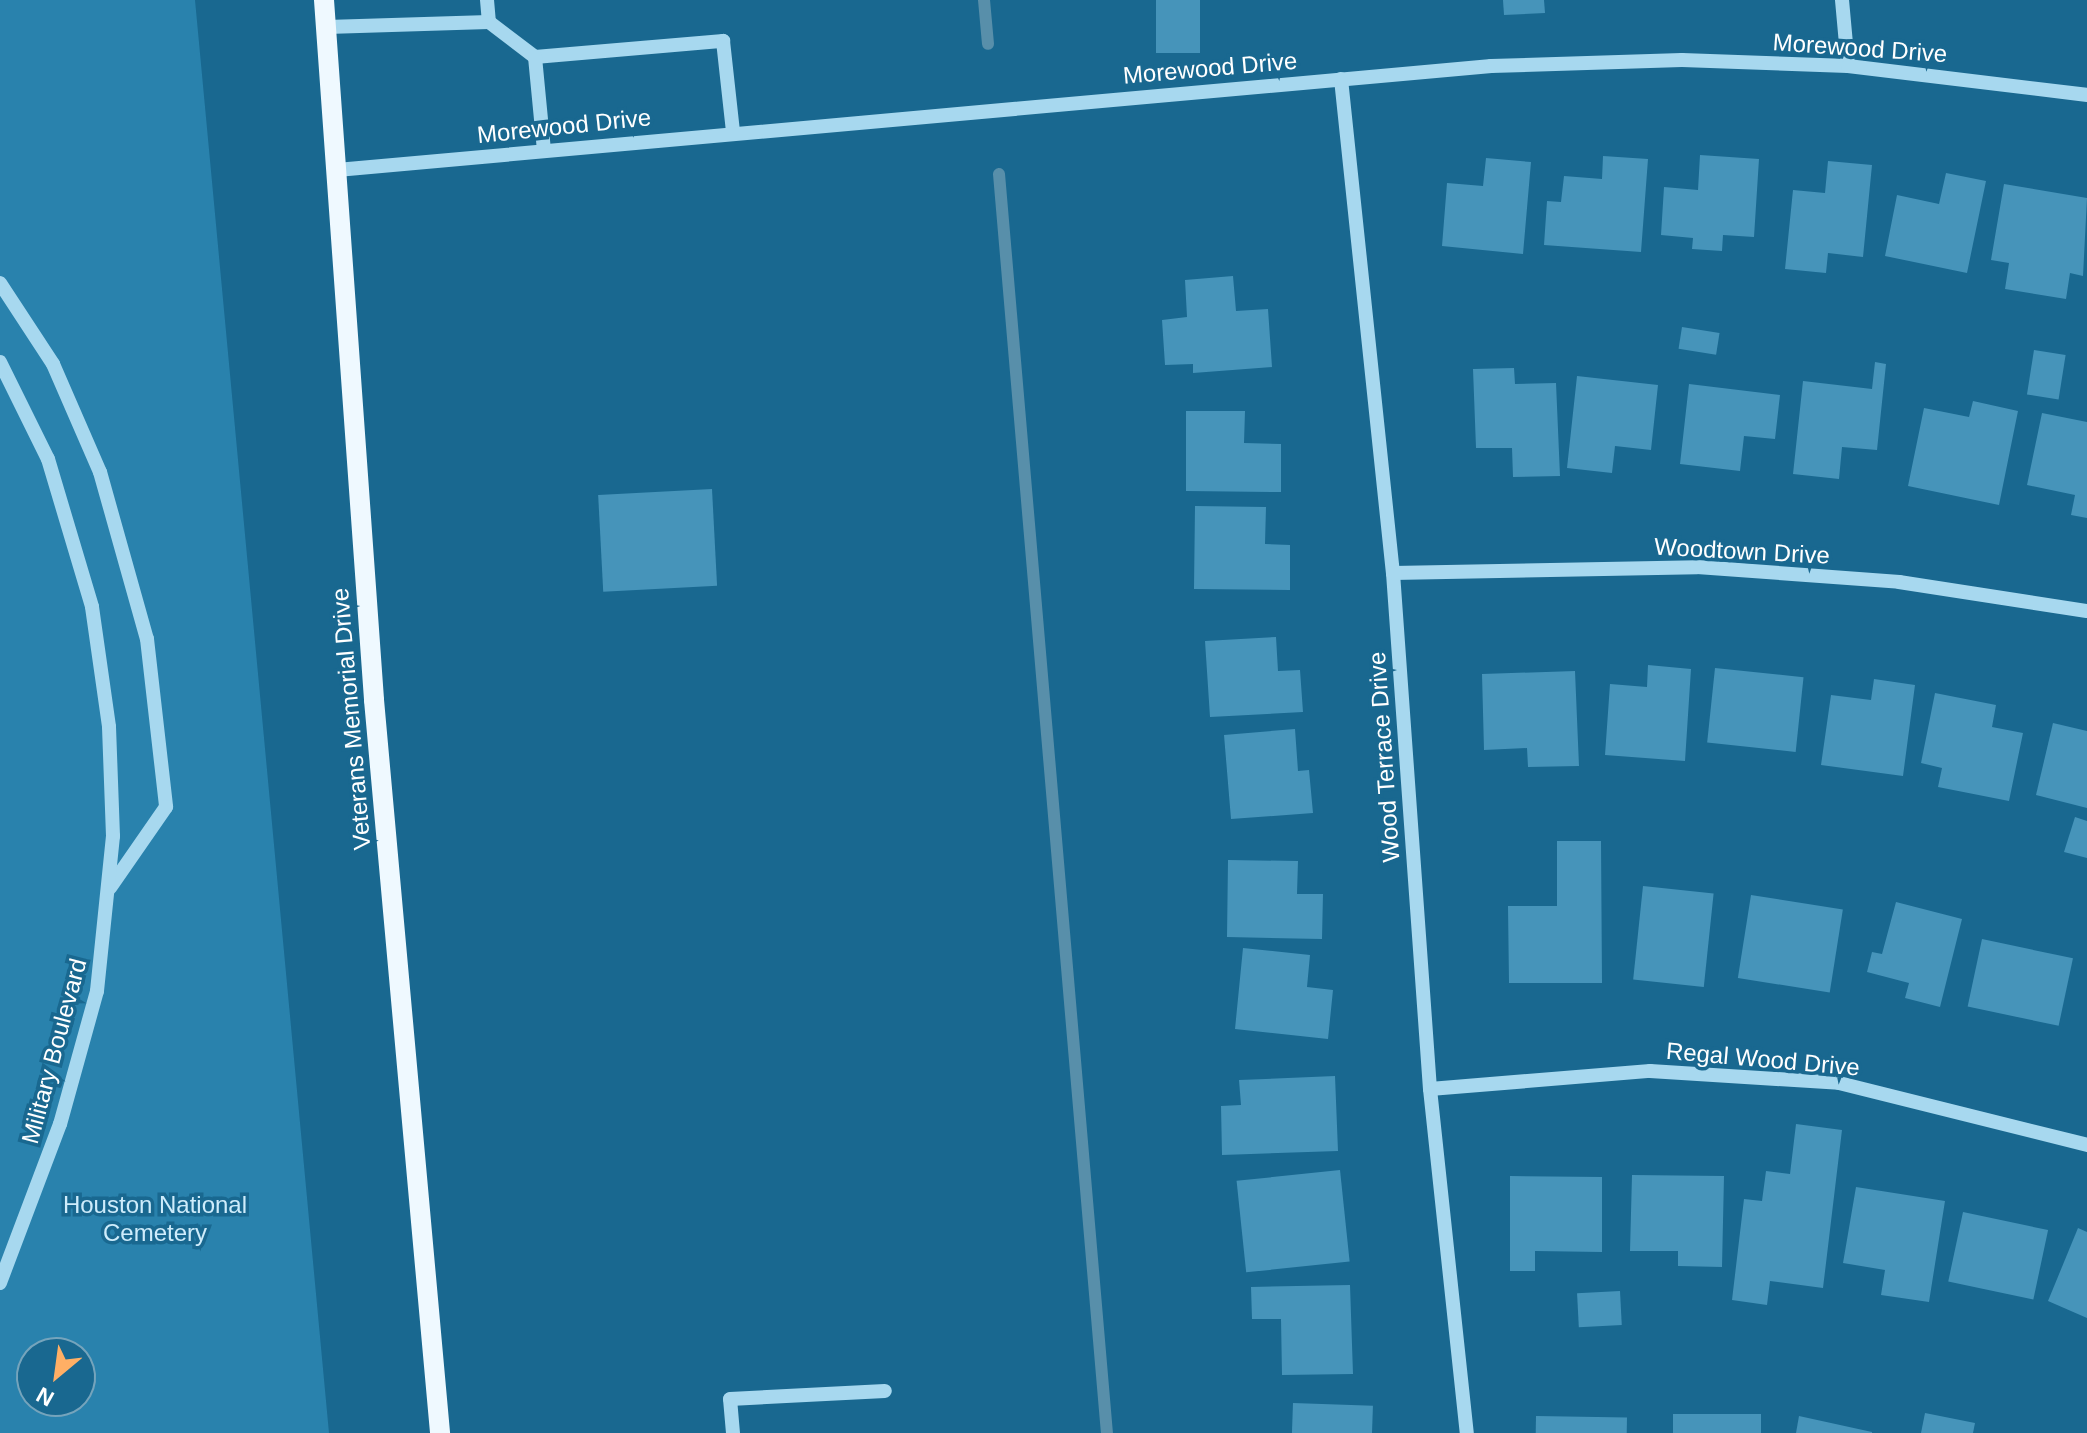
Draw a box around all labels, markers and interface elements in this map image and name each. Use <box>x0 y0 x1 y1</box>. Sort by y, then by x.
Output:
street label: Morewood Drive <box>1772 28 1948 68</box>
street label: Morewood Drive <box>1122 46 1298 90</box>
street label: Morewood Drive <box>476 103 652 149</box>
street label: Woodtown Drive <box>1654 532 1830 570</box>
street label: Veterans Memorial Drive <box>325 587 377 851</box>
street label: Wood Terrace Drive <box>1362 650 1406 864</box>
street label: Military Boulevard <box>15 955 93 1147</box>
street label: Regal Wood Drive <box>1665 1036 1861 1082</box>
park label: Houston National Cemetery <box>63 1191 247 1247</box>
north arrow <box>16 1337 96 1417</box>
text: N <box>32 1382 58 1411</box>

